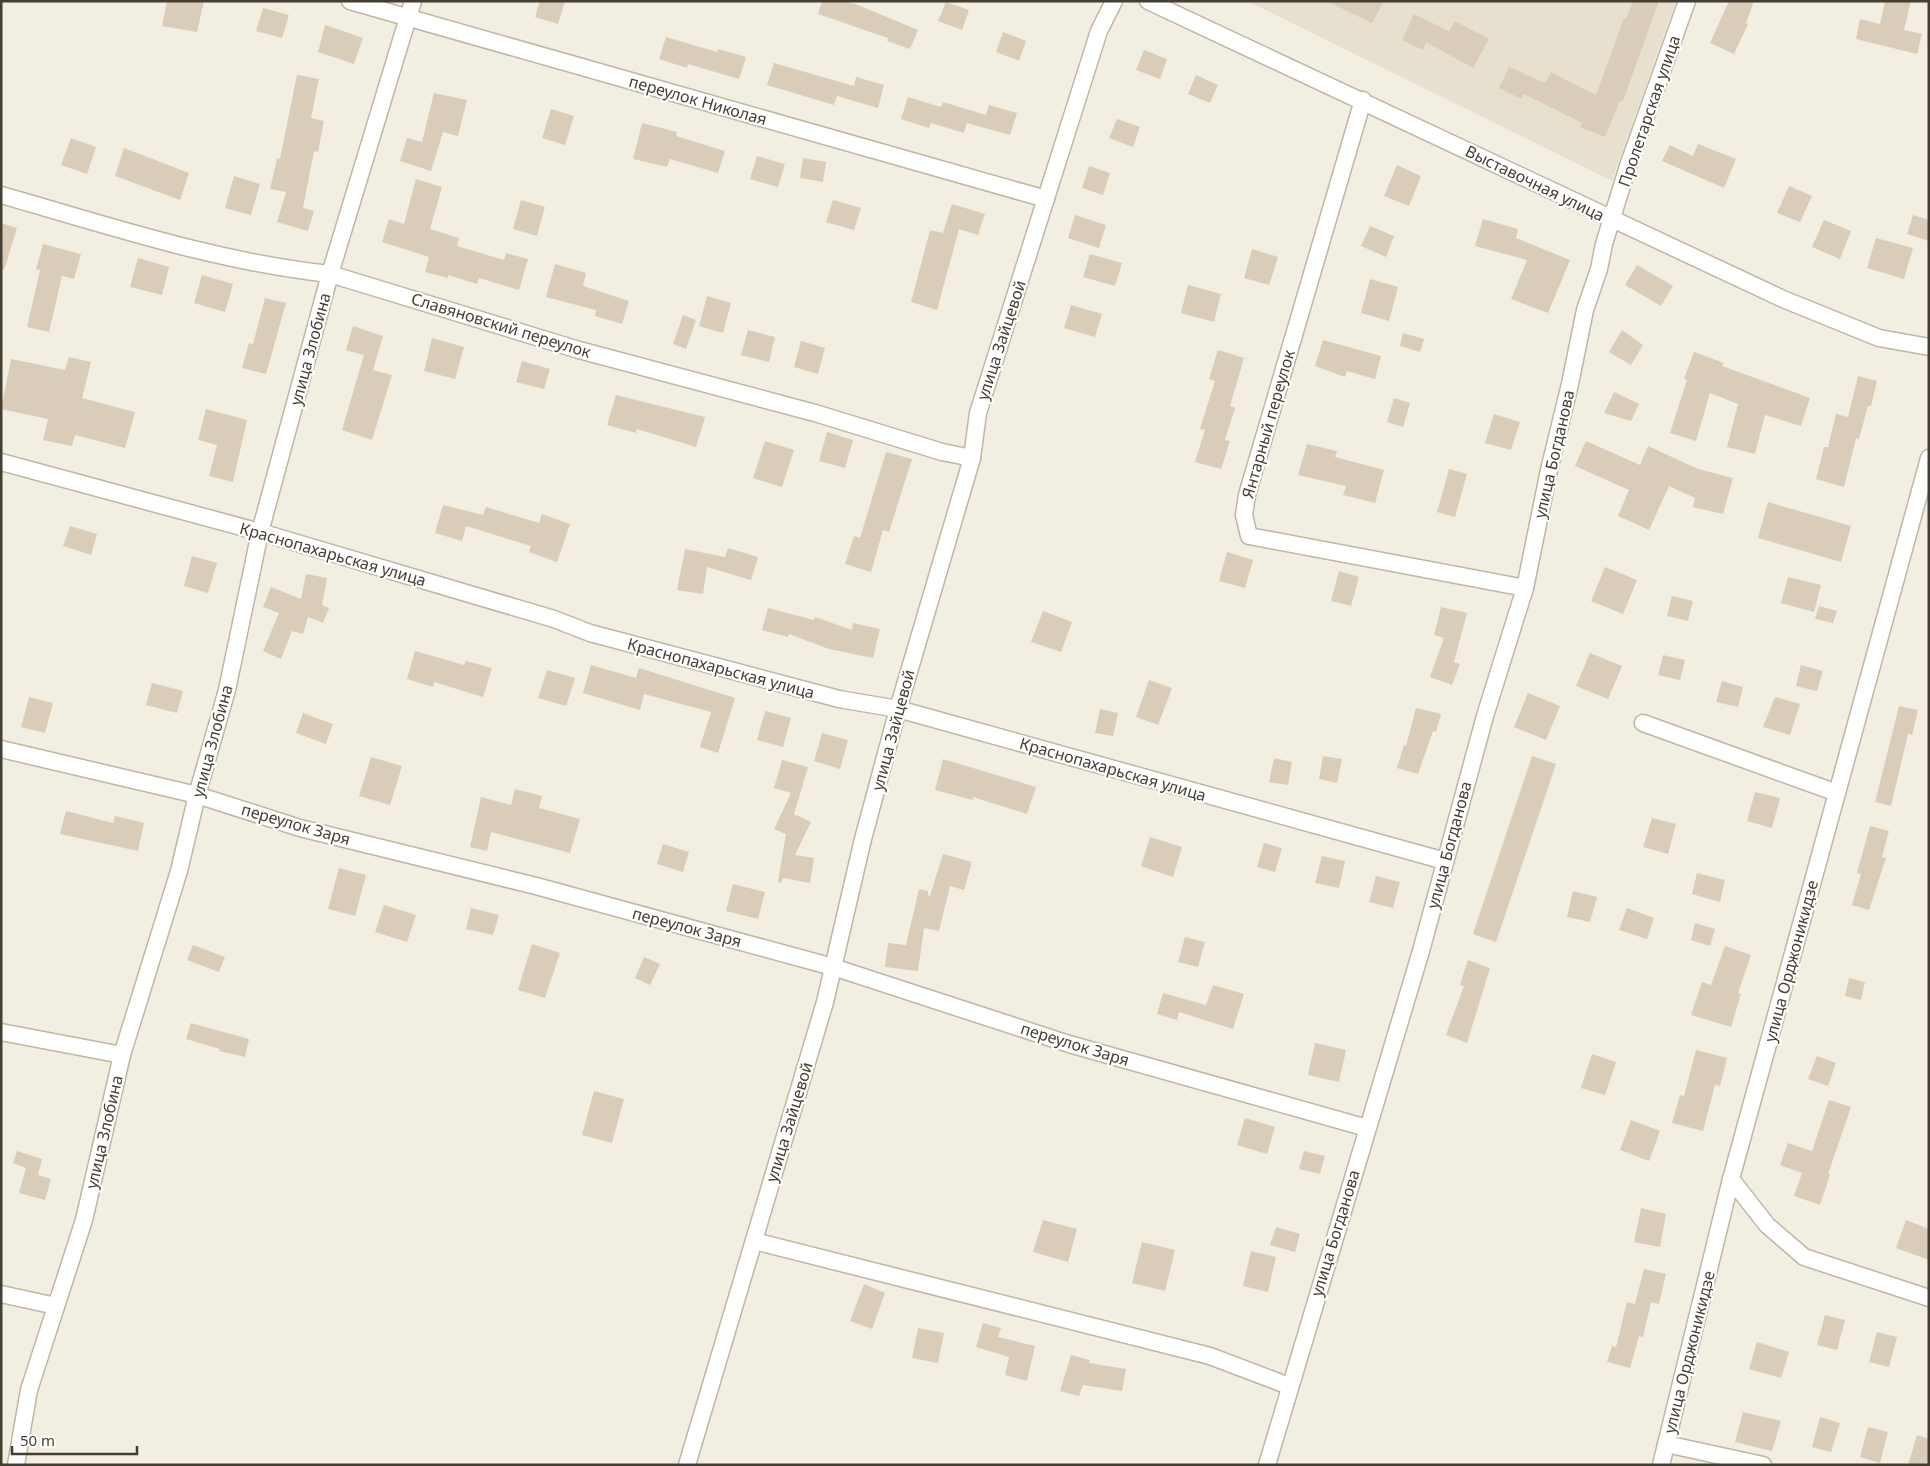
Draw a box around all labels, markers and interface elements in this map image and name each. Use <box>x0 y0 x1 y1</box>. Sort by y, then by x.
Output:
street label: Пролетарская улица <box>1613 32 1685 190</box>
street label: переулок Николая <box>626 70 770 130</box>
street label: Выставочная улица <box>1462 140 1608 226</box>
street label: улица Зайцевой <box>971 277 1031 403</box>
street label: Славяновский переулок <box>408 287 594 363</box>
street label: улица Злобина <box>284 290 336 408</box>
street label: Янтарный переулок <box>1236 347 1300 501</box>
street label: улица Богданова <box>1529 388 1579 520</box>
street label: Краснопахарьская улица <box>237 517 429 591</box>
street label: Краснопахарьская улица <box>625 632 817 704</box>
street label: улица Зайцевой <box>866 667 920 793</box>
street label: улица Злобина <box>186 682 238 800</box>
street label: Краснопахарьская улица <box>1017 732 1209 806</box>
street label: улица Богданова <box>1421 779 1477 911</box>
street label: переулок Заря <box>239 798 353 850</box>
street label: улица Орджоникидзе <box>1759 877 1823 1044</box>
street label: переулок Заря <box>630 902 744 952</box>
street label: переулок Заря <box>1018 1017 1132 1071</box>
street label: улица Зайцевой <box>760 1059 818 1185</box>
street label: улица Злобина <box>80 1073 128 1191</box>
street label: улица Богданова <box>1305 1167 1365 1299</box>
street label: улица Орджоникидзе <box>1658 1268 1720 1436</box>
scale bar <box>12 1424 138 1456</box>
text: 50 m <box>20 1430 55 1450</box>

